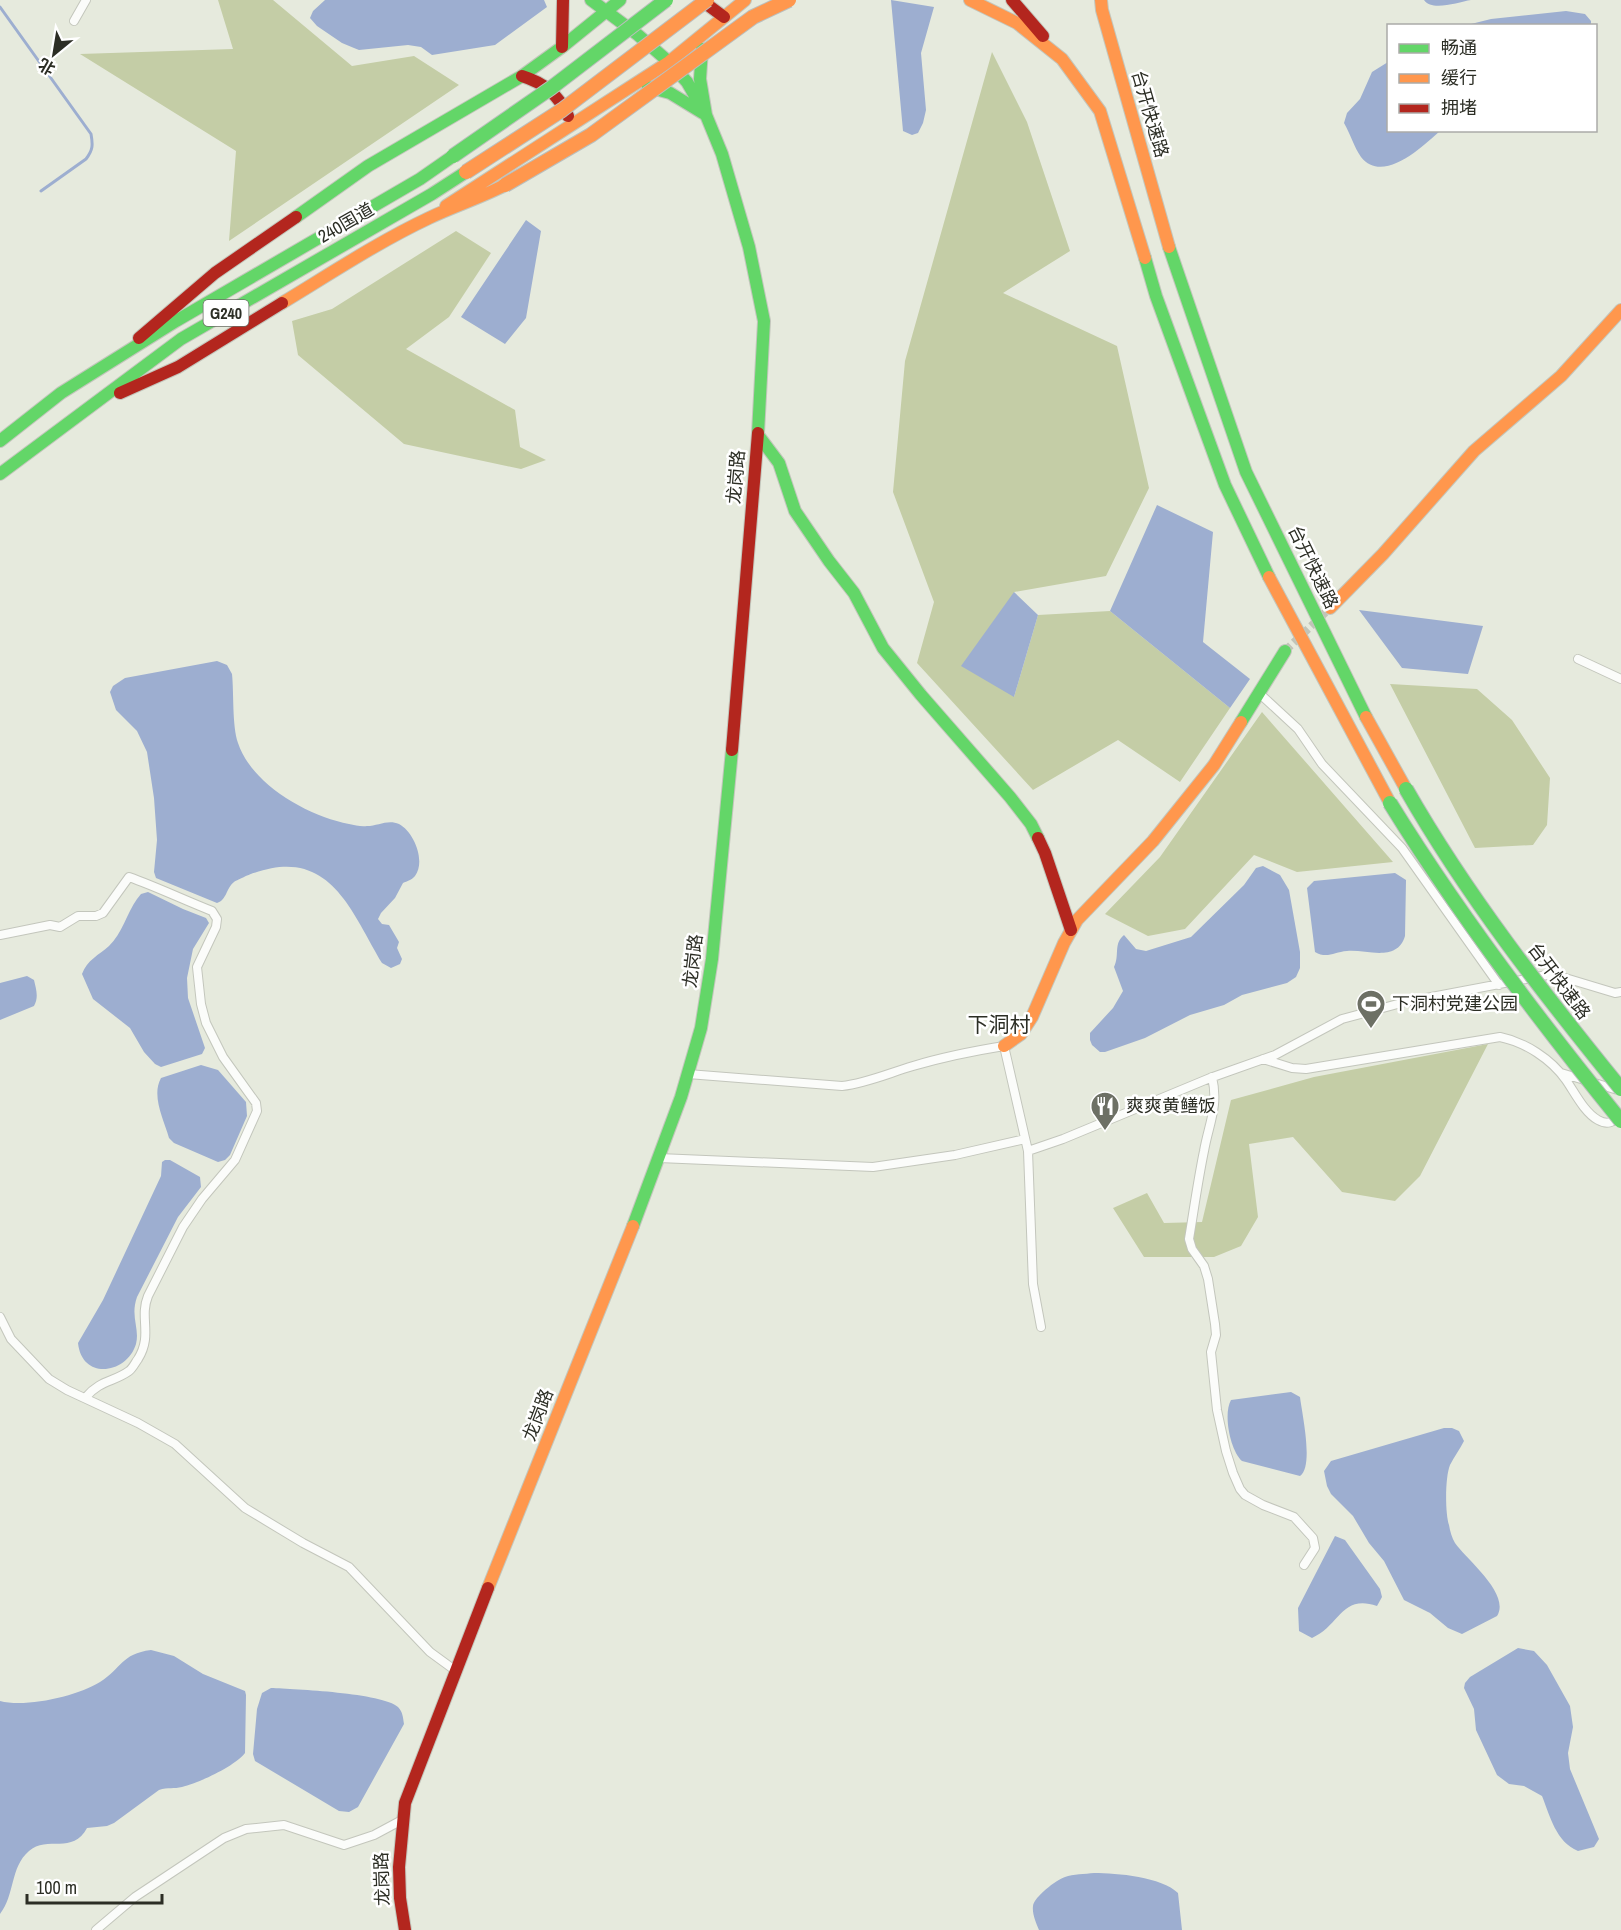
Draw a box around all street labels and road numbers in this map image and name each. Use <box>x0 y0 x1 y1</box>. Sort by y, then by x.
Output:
street label: 台开快速路 <box>1126 67 1175 161</box>
street label: 240国道 <box>313 197 378 249</box>
road number: G240 <box>204 300 248 326</box>
street label: 龙岗路 <box>721 449 750 505</box>
street label: 台开快速路 <box>1282 521 1344 613</box>
street label: 龙岗路 <box>677 933 708 989</box>
street label: 台开快速路 <box>1522 937 1596 1024</box>
street label: 龙岗路 <box>516 1385 559 1445</box>
street label: 龙岗路 <box>368 1852 395 1906</box>

